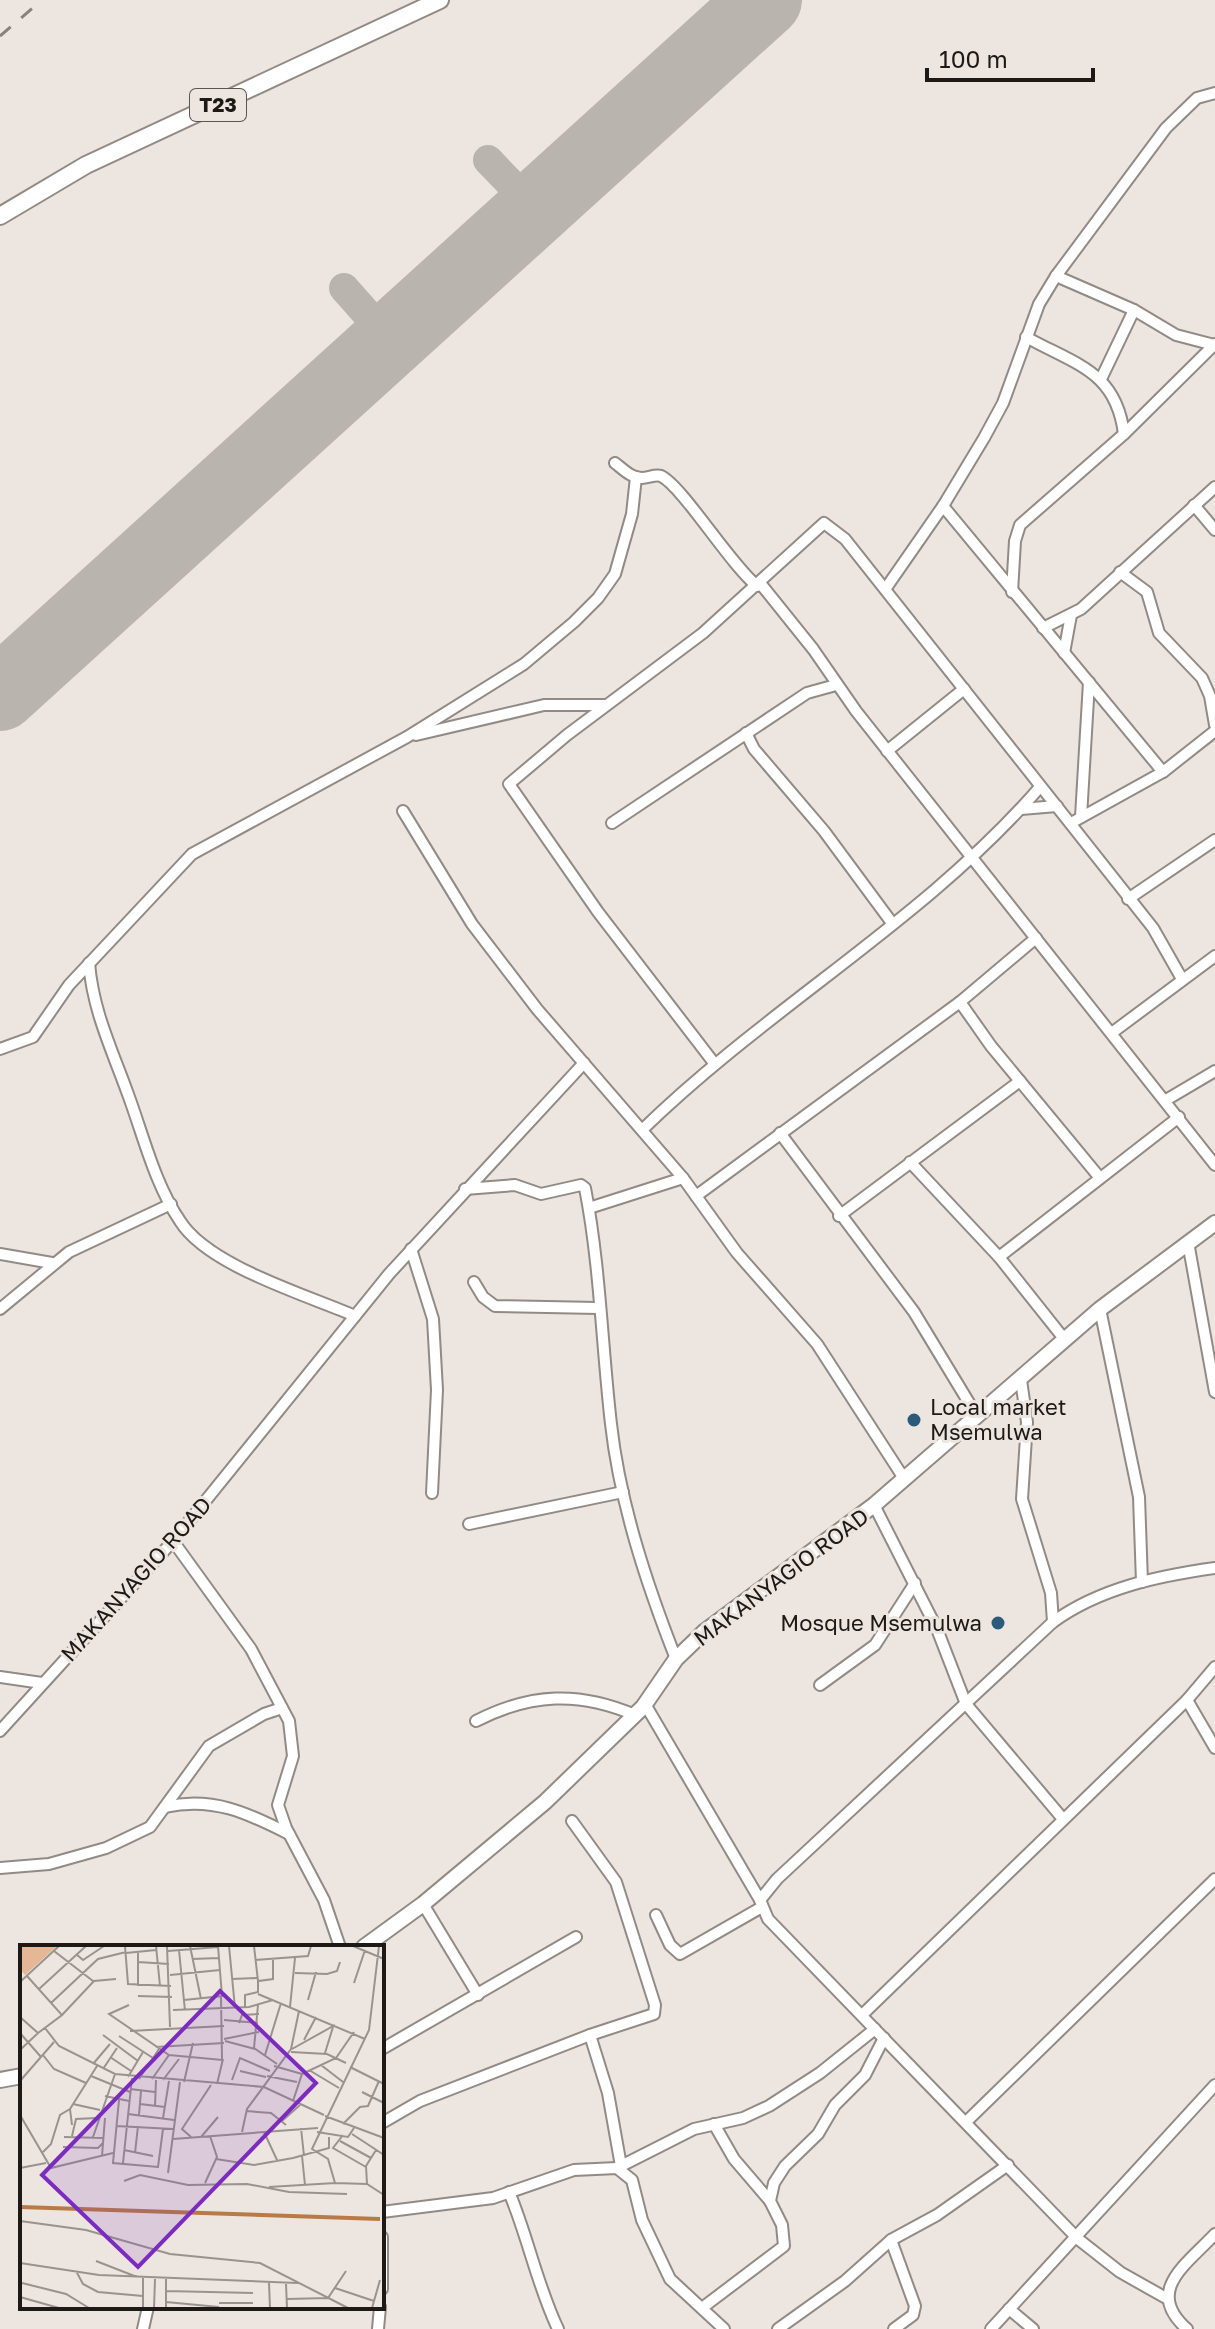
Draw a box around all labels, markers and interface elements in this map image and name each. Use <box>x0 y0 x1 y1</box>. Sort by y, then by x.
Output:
scale bar <box>927 32 1093 82</box>
text: 100 m <box>939 44 1008 73</box>
road number: T23 <box>190 89 246 121</box>
place label: Local market Msemulwa <box>930 1393 1067 1445</box>
marker: Local market Msemulwa <box>905 1411 923 1429</box>
street label: MAKANYAGIO ROAD <box>55 1491 217 1666</box>
street label: MAKANYAGIO ROAD <box>688 1502 874 1651</box>
place label: Mosque Msemulwa <box>780 1609 982 1636</box>
marker: Mosque Msemulwa <box>989 1614 1007 1632</box>
inset map <box>20 1945 384 2309</box>

